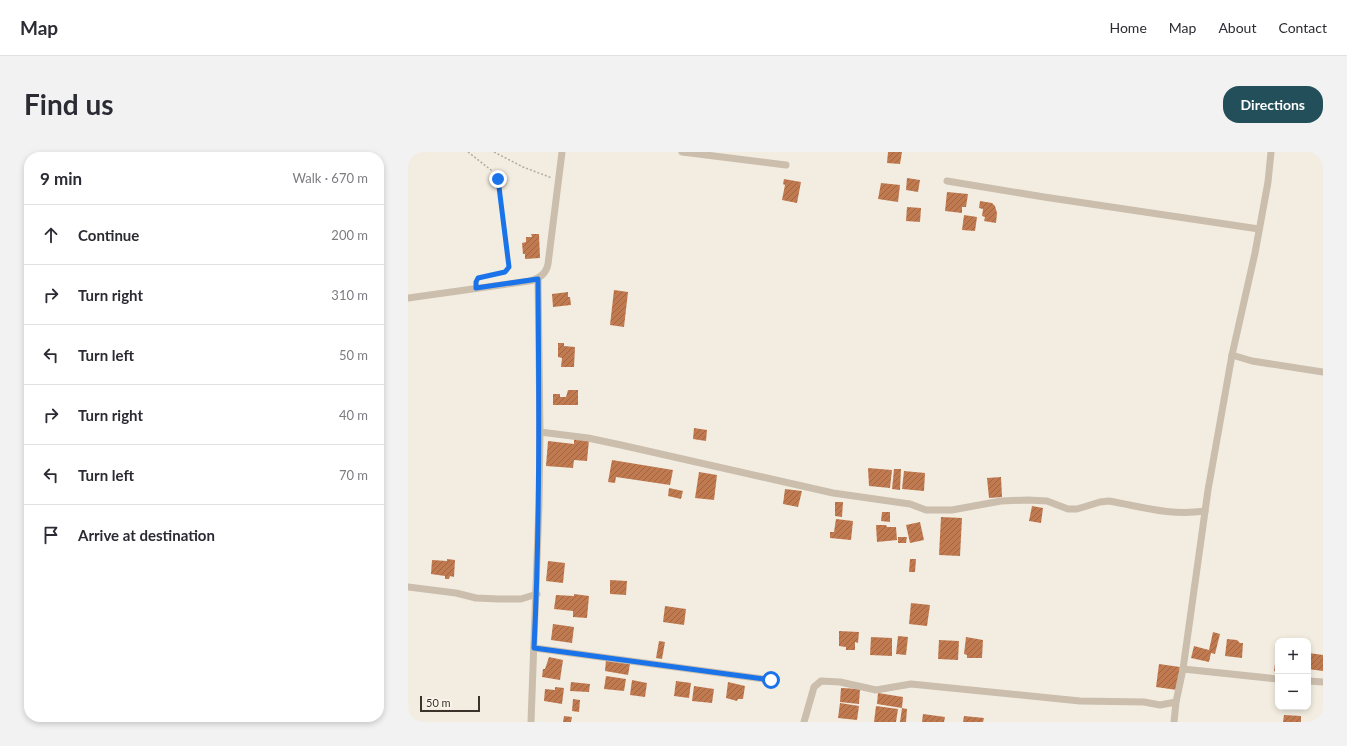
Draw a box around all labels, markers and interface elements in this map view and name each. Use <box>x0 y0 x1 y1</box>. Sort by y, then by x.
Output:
text: Map <box>20 16 58 39</box>
text: Home <box>1109 19 1147 36</box>
text: Map <box>1169 19 1196 36</box>
text: About <box>1218 19 1256 36</box>
text: Contact <box>1278 19 1327 36</box>
button: Directions <box>1223 86 1323 123</box>
text: Find us <box>24 87 114 121</box>
text: 9 min <box>40 168 82 189</box>
text: Walk · 670 m <box>292 170 368 186</box>
route end <box>489 170 507 188</box>
icon: ahead <box>40 224 62 246</box>
text: Continue <box>78 226 139 244</box>
text: 200 m <box>331 227 368 243</box>
icon: right <box>40 284 62 306</box>
text: Turn right <box>78 286 143 304</box>
text: 310 m <box>331 287 368 303</box>
icon: left <box>40 344 62 366</box>
text: Turn left <box>78 346 134 364</box>
text: 50 m <box>339 347 368 363</box>
icon: right <box>40 404 62 426</box>
text: Turn right <box>78 406 143 424</box>
text: 40 m <box>339 407 368 423</box>
icon: left <box>40 464 62 486</box>
text: Turn left <box>78 466 134 484</box>
text: 70 m <box>339 467 368 483</box>
icon: arrive <box>40 524 62 546</box>
text: Arrive at destination <box>78 526 215 544</box>
map controls <box>1275 638 1311 710</box>
button: + <box>1275 638 1311 674</box>
route start <box>762 671 780 689</box>
button: − <box>1275 674 1311 710</box>
scale bar <box>420 694 480 713</box>
text: 50 m <box>426 696 451 709</box>

